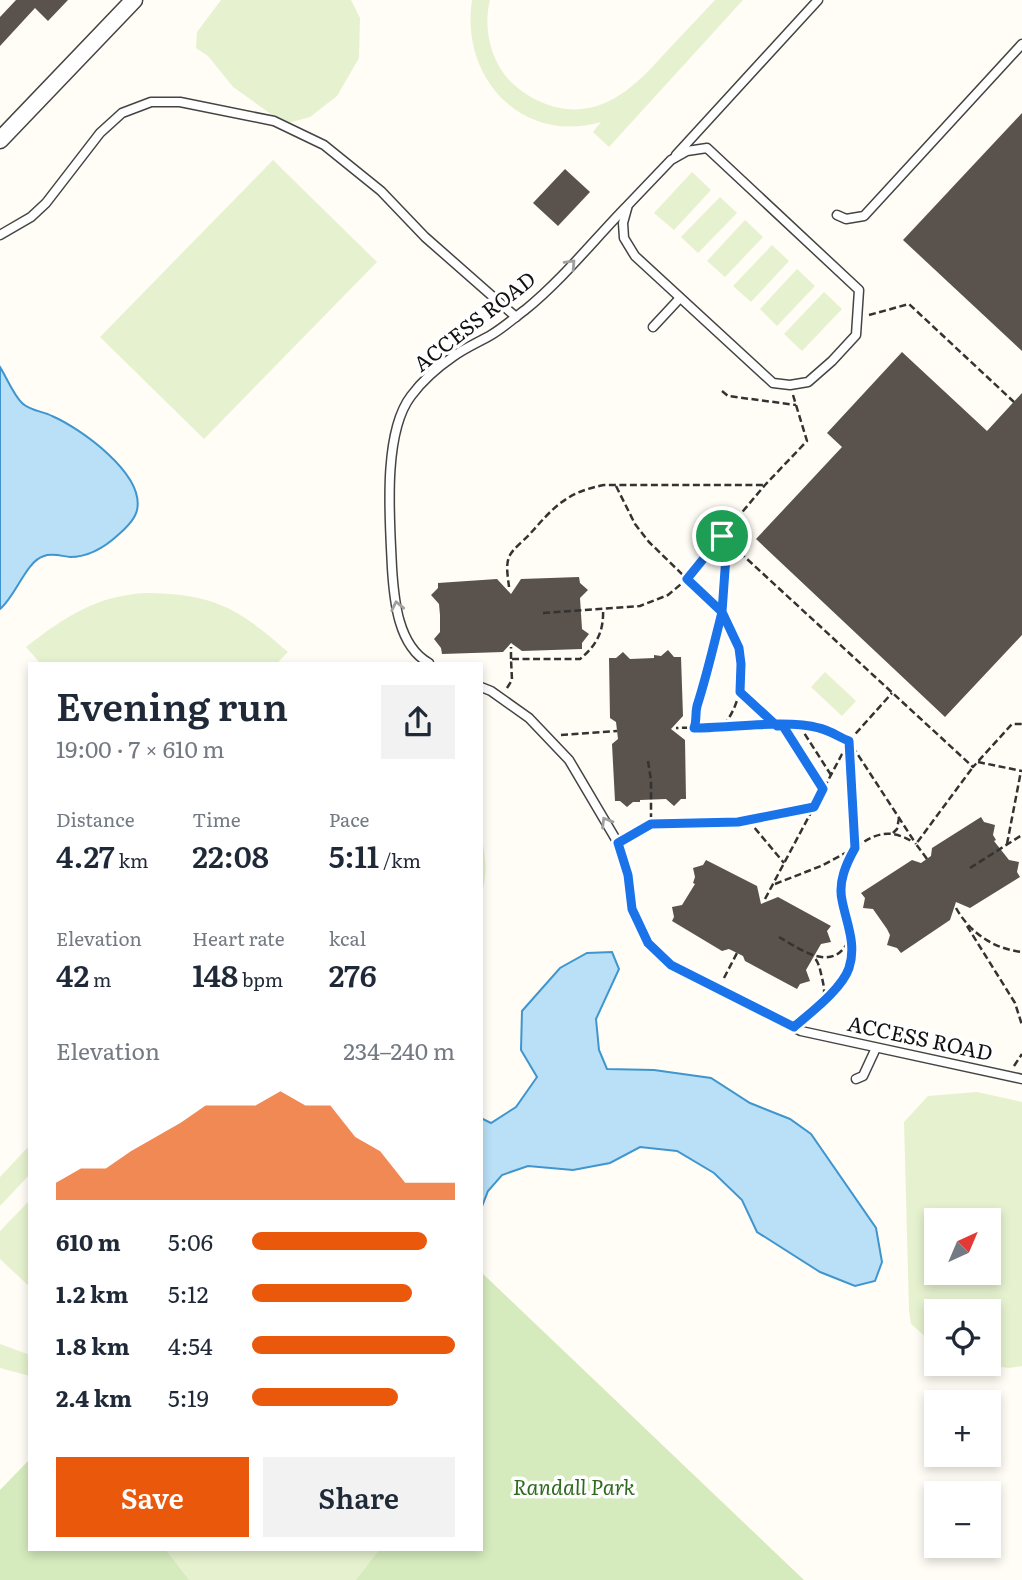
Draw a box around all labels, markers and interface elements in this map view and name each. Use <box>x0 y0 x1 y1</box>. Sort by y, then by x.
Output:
one-way arrow <box>563 259 576 272</box>
street label: ACCESS ROAD <box>406 262 541 378</box>
pin <box>692 506 752 566</box>
icon: arrive <box>703 517 741 555</box>
one-way arrow <box>391 600 406 612</box>
text: Evening run <box>56 676 288 733</box>
button: share <box>381 685 455 759</box>
text: 19:00 · 7 × 610 m <box>56 731 225 765</box>
text: Distance <box>56 805 135 833</box>
text: Time <box>192 805 241 833</box>
text: Pace <box>329 805 369 833</box>
one-way arrow <box>601 816 614 829</box>
text: 4.27 <box>56 833 115 877</box>
text: 22:08 <box>192 833 269 877</box>
text: 5:11 <box>329 833 379 877</box>
text: km <box>115 846 148 874</box>
text: /km <box>379 846 421 874</box>
text: Elevation <box>56 924 142 952</box>
text: Heart rate <box>192 924 285 952</box>
text: kcal <box>329 924 366 952</box>
text: 42 <box>56 952 89 996</box>
text: 148 <box>192 952 238 996</box>
text: 276 <box>329 952 377 996</box>
text: m <box>89 965 111 993</box>
text: bpm <box>238 965 283 993</box>
street label: ACCESS ROAD <box>845 1006 996 1067</box>
text: Elevation <box>56 1033 160 1067</box>
text: 234–240 m <box>343 1033 455 1067</box>
north arrow <box>924 1208 1001 1284</box>
map controls <box>924 1208 1001 1558</box>
text: 610 m <box>56 1224 121 1258</box>
text: 5:06 <box>168 1224 213 1258</box>
text: 1.2 km <box>56 1276 128 1310</box>
text: 5:12 <box>168 1276 208 1310</box>
button: locate <box>924 1299 1001 1376</box>
text: 1.8 km <box>56 1328 130 1362</box>
text: 4:54 <box>168 1328 213 1362</box>
text: 2.4 km <box>56 1380 132 1414</box>
text: 5:19 <box>168 1380 209 1414</box>
button: + <box>924 1390 1001 1467</box>
button: Save <box>56 1457 249 1537</box>
button: Share <box>263 1457 455 1537</box>
park label: Randall Park <box>513 1470 636 1501</box>
button: − <box>924 1481 1001 1558</box>

